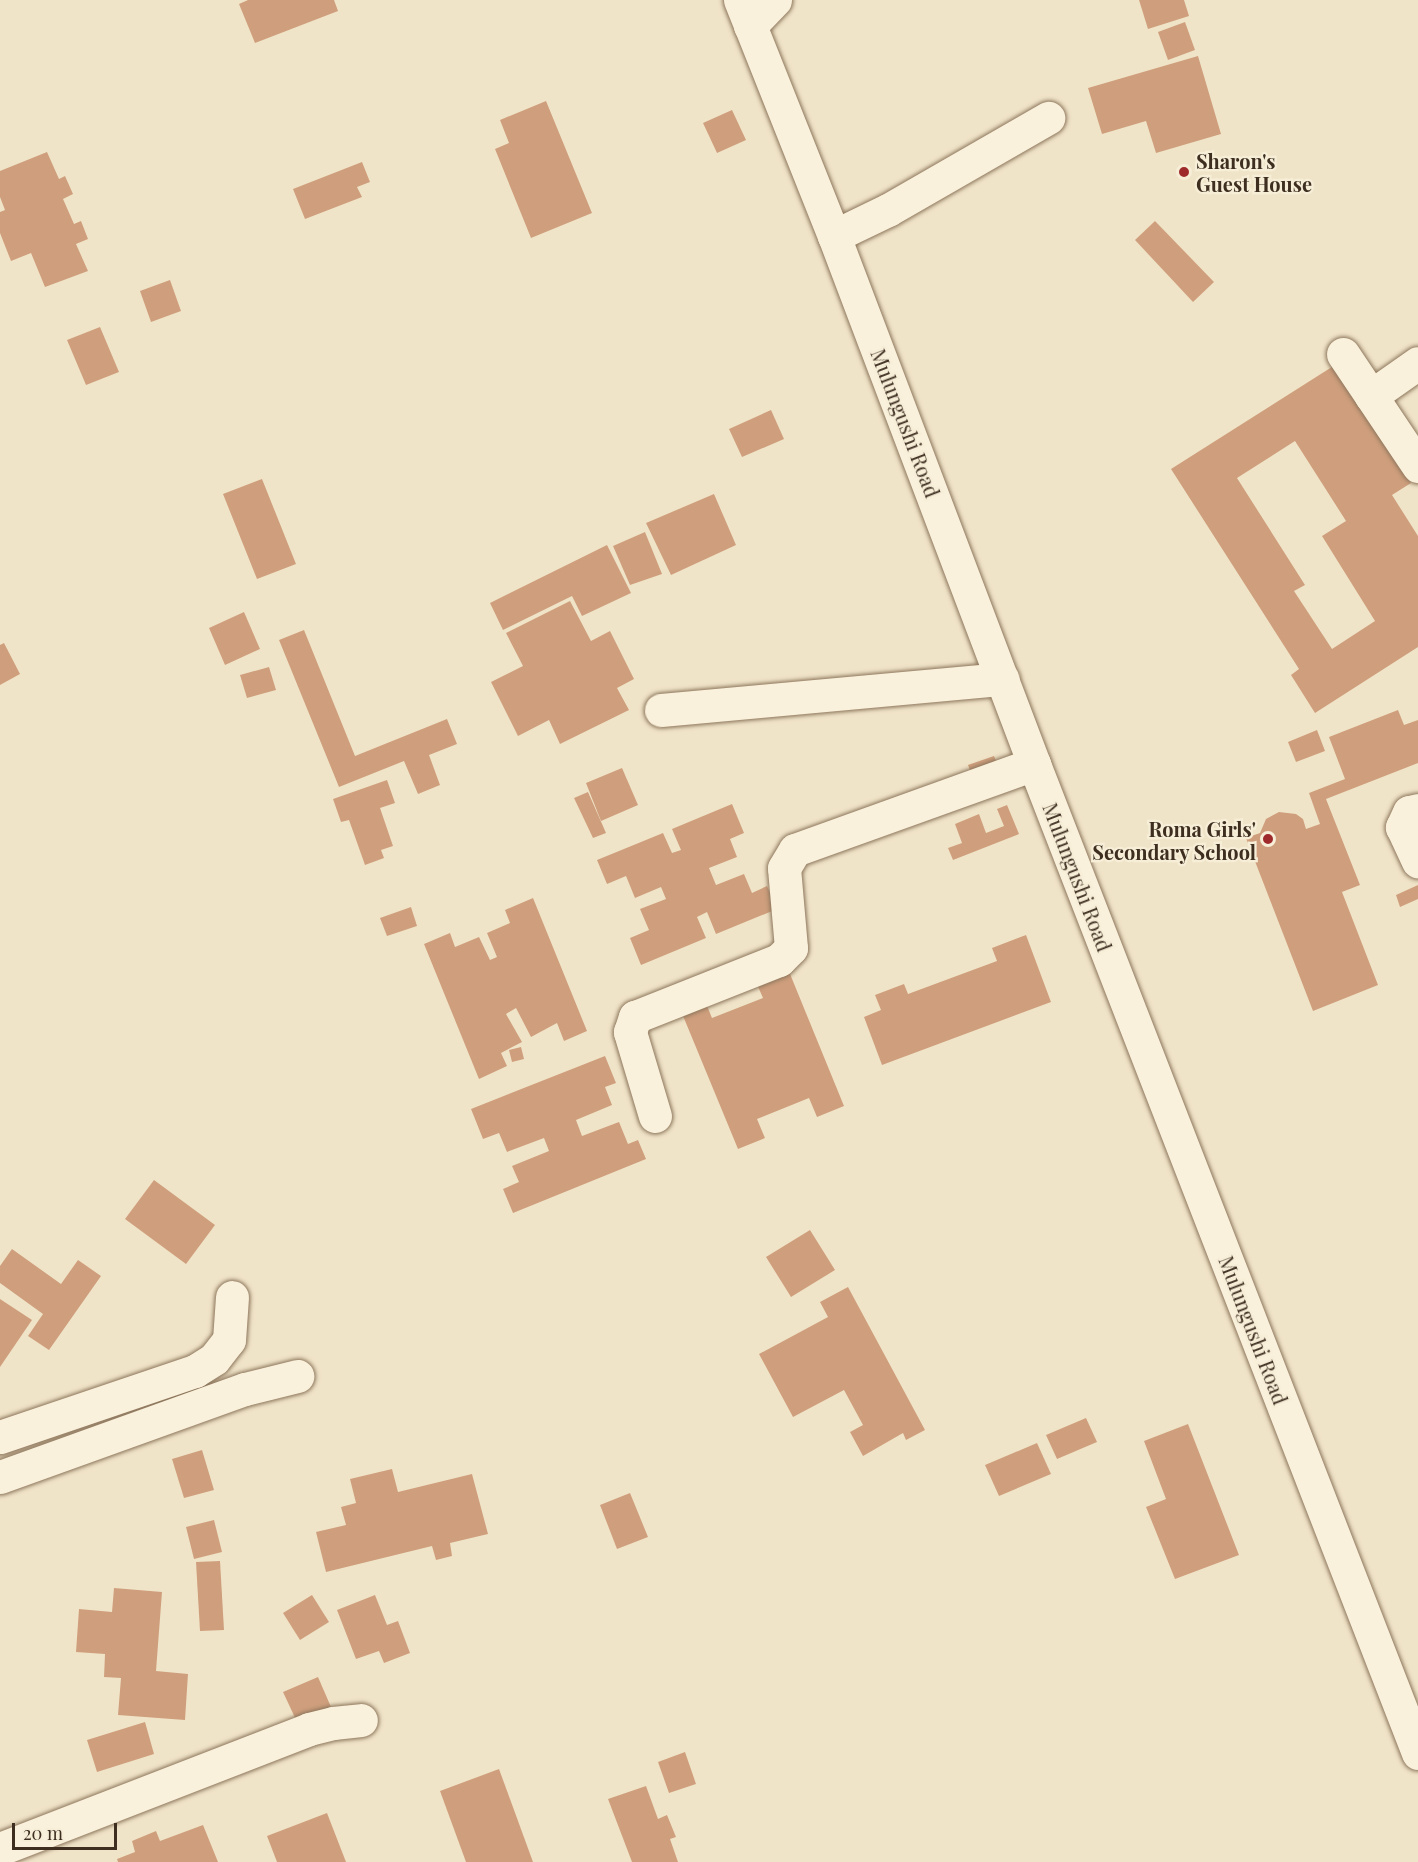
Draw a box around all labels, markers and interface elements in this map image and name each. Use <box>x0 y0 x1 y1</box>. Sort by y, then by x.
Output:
place label: Sharon's Guest House <box>1196 148 1312 195</box>
marker: Sharon's Guest House <box>1177 165 1191 179</box>
street label: Mulungushi Road <box>867 345 945 501</box>
street label: Mulungushi Road <box>1039 799 1117 955</box>
place label: Roma Girls' Secondary School <box>1092 816 1256 863</box>
marker: Roma Girls' Secondary School <box>1261 832 1275 846</box>
street label: Mulungushi Road <box>1215 1252 1293 1408</box>
scale bar <box>15 1811 120 1849</box>
text: 20 m <box>23 1821 63 1845</box>

